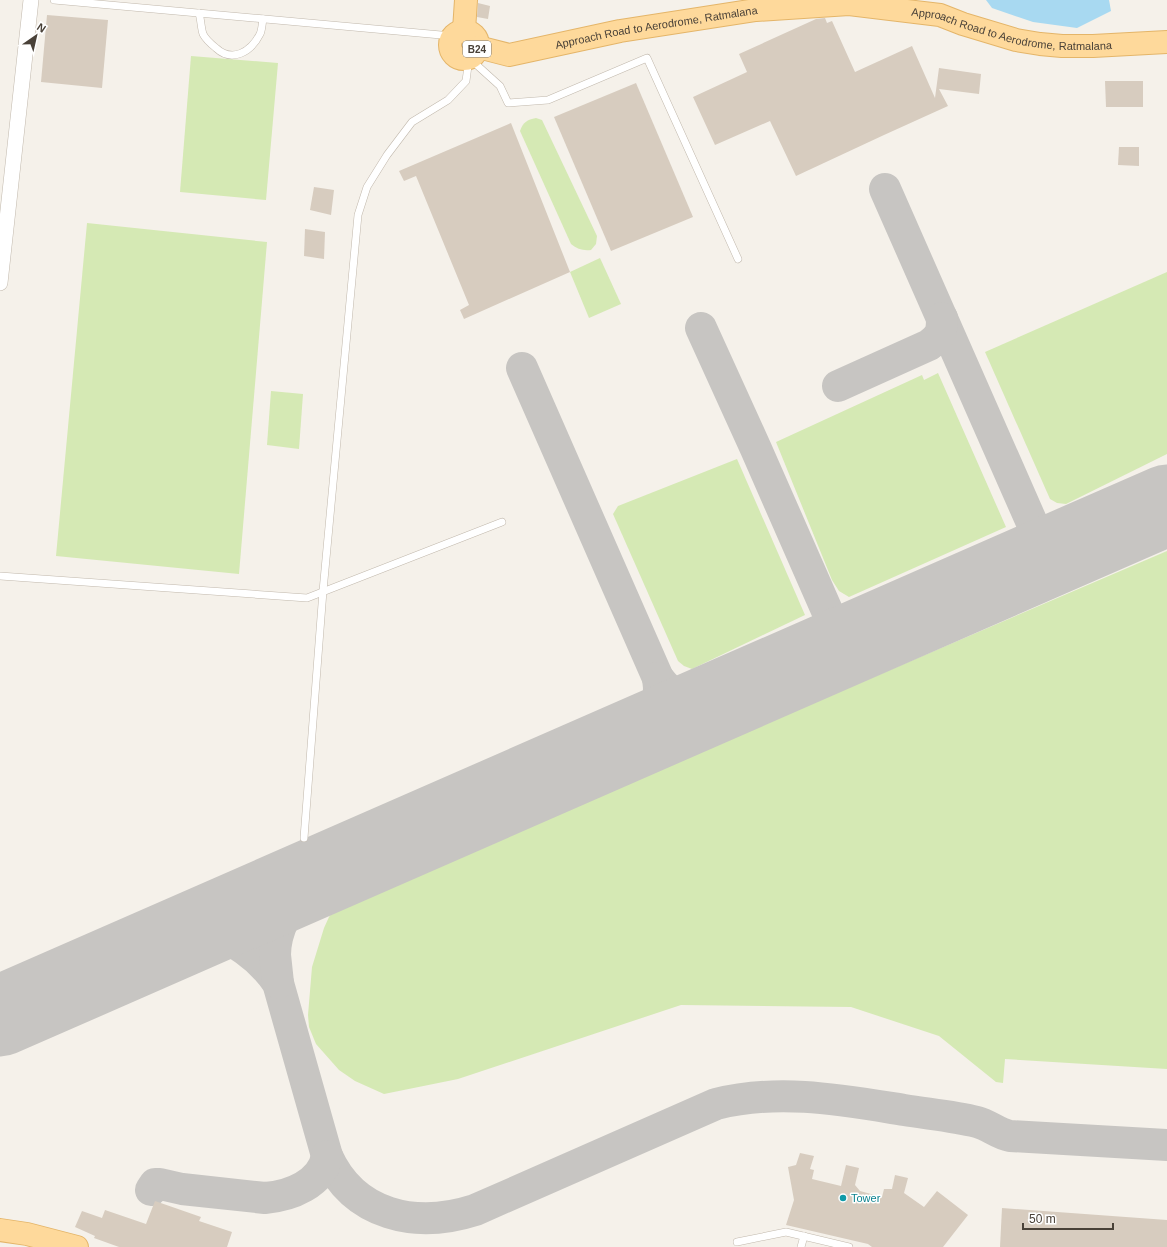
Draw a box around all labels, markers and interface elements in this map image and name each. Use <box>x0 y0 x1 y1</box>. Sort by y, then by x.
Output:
street label: Approach Road to Aerodrome, Ratmalana <box>554 4 759 51</box>
street label: Approach Road to Aerodrome, Ratmalana <box>911 6 1113 52</box>
north arrow <box>16 16 56 56</box>
text: N <box>35 21 48 35</box>
road number: B24 <box>463 41 491 57</box>
place label: Tower <box>851 1192 881 1204</box>
marker: Tower <box>838 1193 848 1203</box>
scale bar <box>1023 1205 1113 1231</box>
text: 50 m <box>1029 1212 1056 1226</box>

